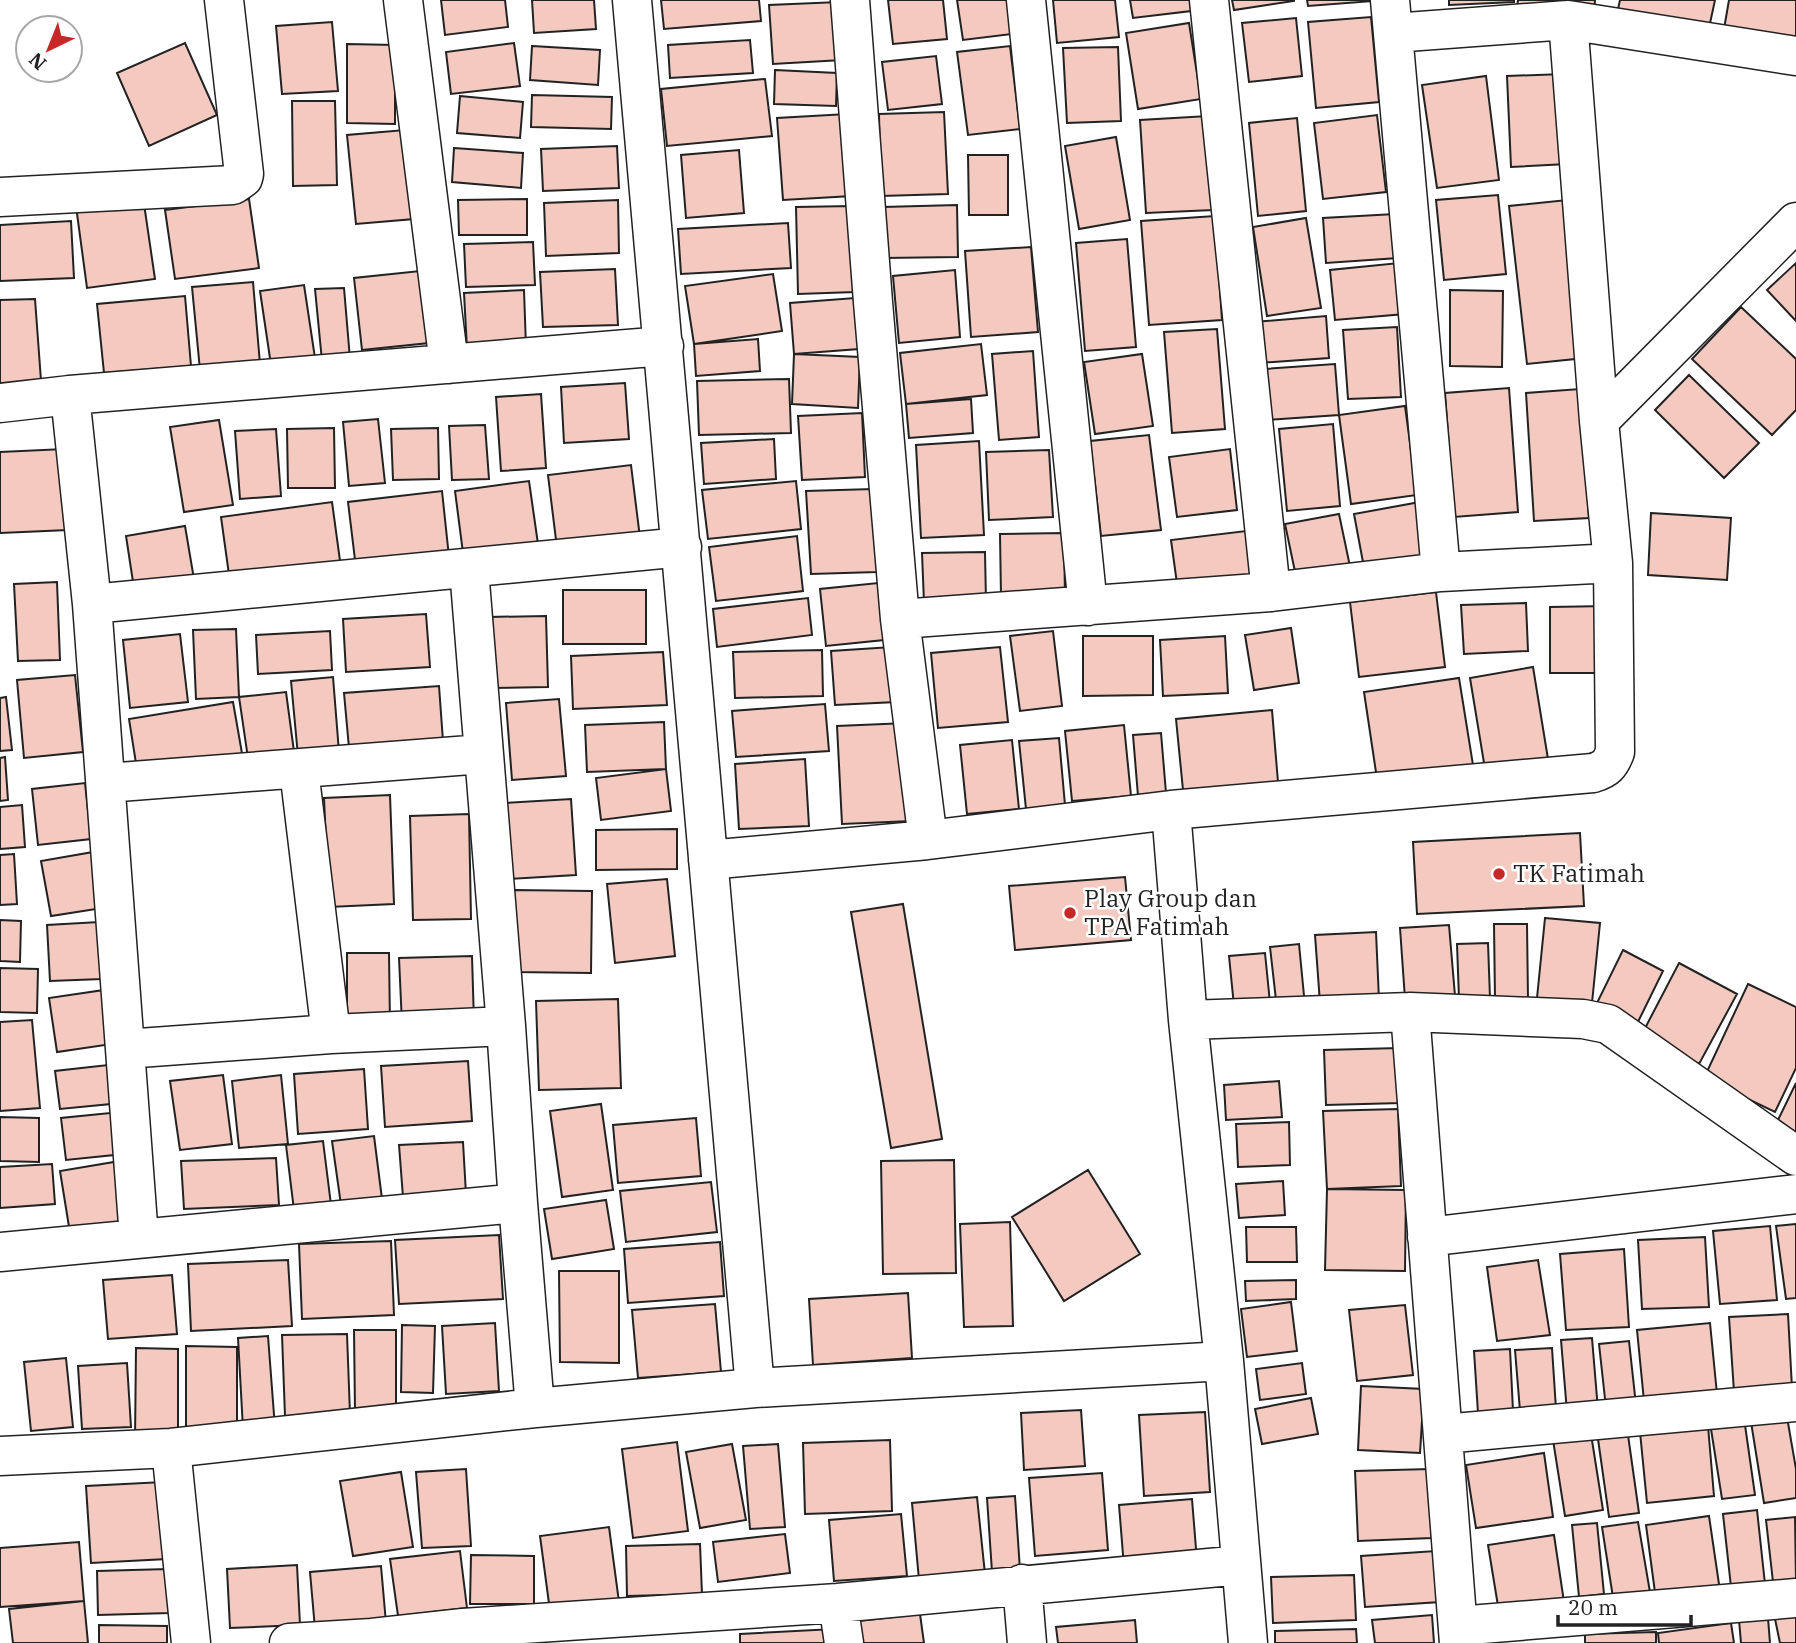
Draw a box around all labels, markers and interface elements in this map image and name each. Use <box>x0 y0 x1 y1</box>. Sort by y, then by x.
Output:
north arrow <box>14 14 84 84</box>
text: N <box>24 48 51 75</box>
place label: TK Fatimah <box>1513 857 1645 889</box>
marker: TK Fatimah <box>1491 866 1507 882</box>
place label: Play Group dan TPA Fatimah <box>1084 882 1257 942</box>
marker: Play Group dan TPA Fatimah <box>1062 905 1078 921</box>
scale bar <box>1558 1584 1691 1628</box>
text: 20 m <box>1568 1593 1618 1621</box>

